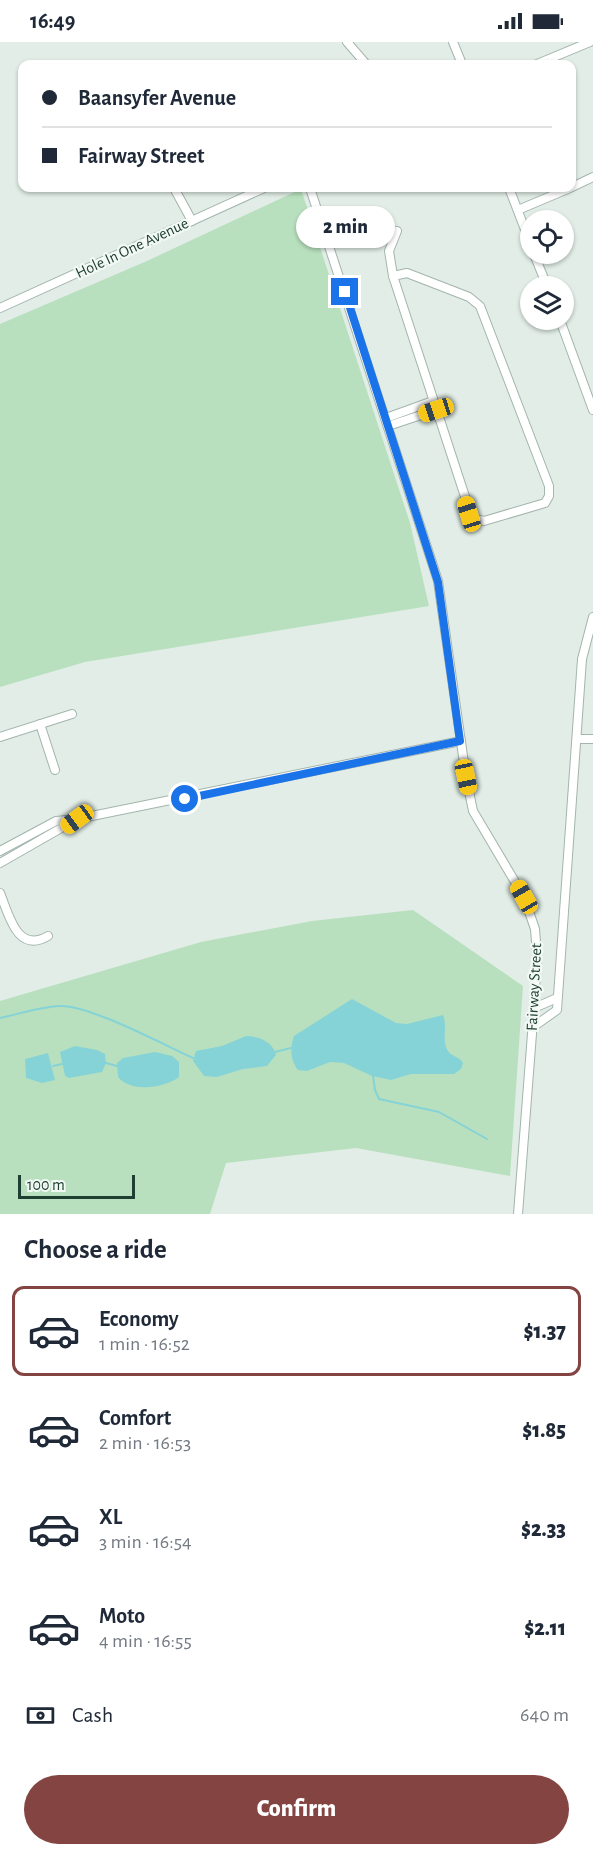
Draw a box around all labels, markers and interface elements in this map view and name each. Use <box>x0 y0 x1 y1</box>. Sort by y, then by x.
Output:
text: 16:49 <box>30 10 75 32</box>
text: Baansyfer Avenue <box>78 87 236 109</box>
text: Fairway Street <box>78 145 205 167</box>
callout: 2 min <box>296 205 394 247</box>
map controls <box>520 210 574 330</box>
button: locate <box>520 210 574 264</box>
street label: Hole In One Avenue <box>73 215 191 281</box>
text: 2 min <box>323 217 368 237</box>
button: layers <box>520 276 574 330</box>
route end <box>331 278 358 305</box>
car <box>416 396 456 424</box>
car <box>455 494 483 534</box>
car <box>453 758 479 796</box>
route start <box>171 785 198 812</box>
car <box>57 801 97 837</box>
car <box>507 877 541 917</box>
street label: Fairway Street <box>524 943 545 1031</box>
scale bar <box>18 1172 135 1200</box>
text: 100 m <box>27 1177 65 1193</box>
text: Choose a ride <box>24 1236 167 1263</box>
icon: car <box>27 1304 81 1358</box>
text: Economy <box>99 1308 179 1330</box>
text: $1.37 <box>523 1320 566 1342</box>
text: 1 min · 16:52 <box>99 1334 190 1354</box>
icon: car <box>27 1403 81 1457</box>
text: Comfort <box>99 1407 171 1429</box>
text: $1.85 <box>522 1419 566 1441</box>
text: 2 min · 16:53 <box>99 1433 191 1453</box>
icon: car <box>27 1502 81 1556</box>
text: XL <box>99 1506 122 1528</box>
text: $2.33 <box>521 1518 566 1540</box>
text: 3 min · 16:54 <box>99 1532 192 1552</box>
icon: car <box>27 1601 81 1655</box>
text: Moto <box>99 1605 145 1627</box>
text: $2.11 <box>524 1617 566 1639</box>
text: 4 min · 16:55 <box>99 1631 192 1651</box>
icon: cash <box>24 1699 57 1732</box>
text: Cash <box>72 1704 113 1726</box>
text: 640 m <box>520 1705 569 1725</box>
button: Confirm <box>24 1775 569 1844</box>

